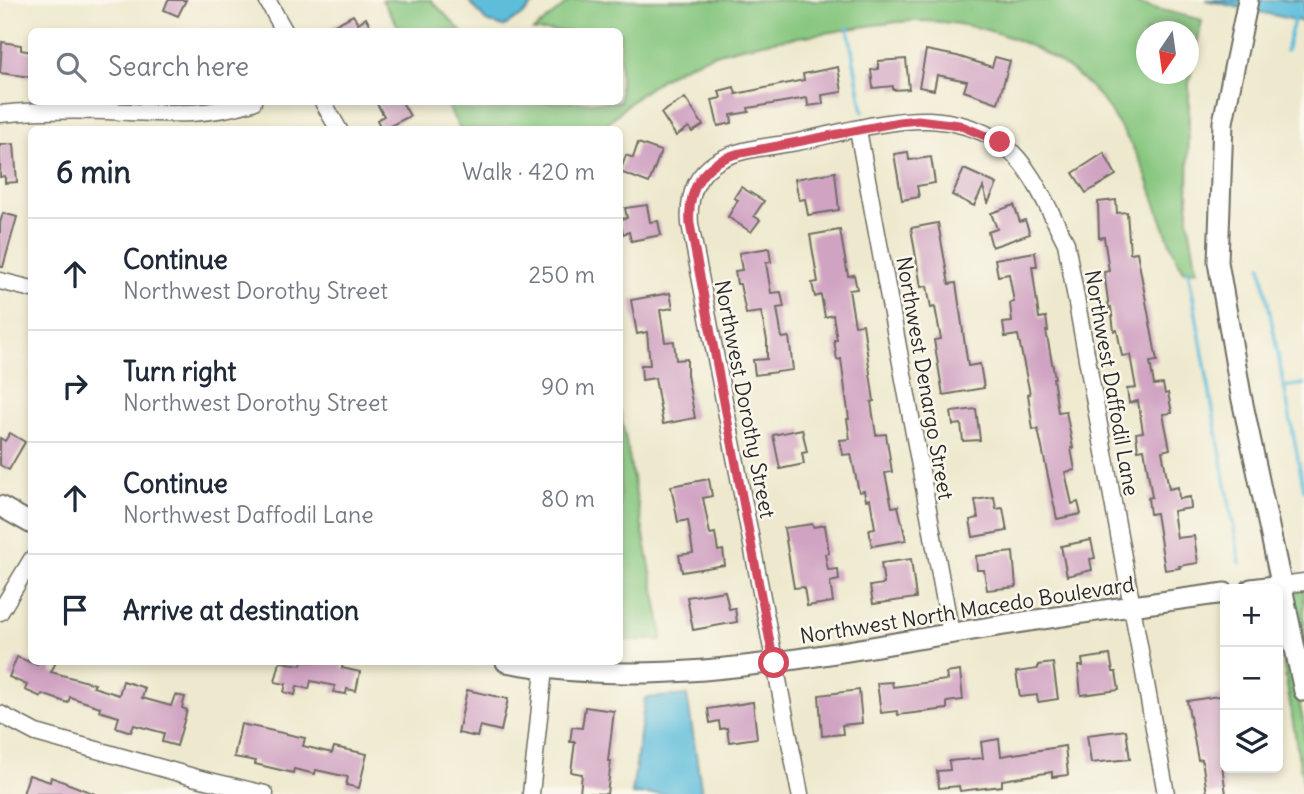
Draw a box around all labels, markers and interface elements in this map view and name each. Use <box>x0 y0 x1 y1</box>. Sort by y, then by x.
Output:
north arrow <box>1136 21 1199 84</box>
search box <box>28 28 623 105</box>
icon: search <box>52 48 90 86</box>
text: Search here <box>108 50 249 83</box>
route end <box>984 126 1015 157</box>
text: 6 min <box>56 153 131 191</box>
text: Walk · 420 m <box>462 157 595 186</box>
text: Continue <box>123 243 228 276</box>
street label: Northwest Denargo Street <box>890 254 960 502</box>
icon: ahead <box>56 255 94 293</box>
text: 250 m <box>528 260 595 289</box>
street label: Northwest Daffodil Lane <box>1079 268 1145 498</box>
text: Northwest Dorothy Street <box>123 276 388 305</box>
street label: Northwest Dorothy Street <box>709 278 781 520</box>
text: Turn right <box>123 355 236 388</box>
icon: right <box>56 367 94 405</box>
text: 90 m <box>541 372 595 401</box>
text: Northwest Dorothy Street <box>123 388 388 417</box>
text: Continue <box>123 467 228 500</box>
icon: ahead <box>56 479 94 517</box>
text: 80 m <box>541 484 595 513</box>
text: Northwest Daffodil Lane <box>123 500 374 529</box>
street label: Northwest North Macedo Boulevard <box>798 570 1136 650</box>
map controls <box>1220 584 1283 773</box>
button: + <box>1220 584 1283 647</box>
icon: arrive <box>56 591 94 629</box>
text: Arrive at destination <box>123 594 359 627</box>
route start <box>758 647 789 678</box>
button: − <box>1220 647 1283 710</box>
button: layers <box>1220 710 1283 773</box>

